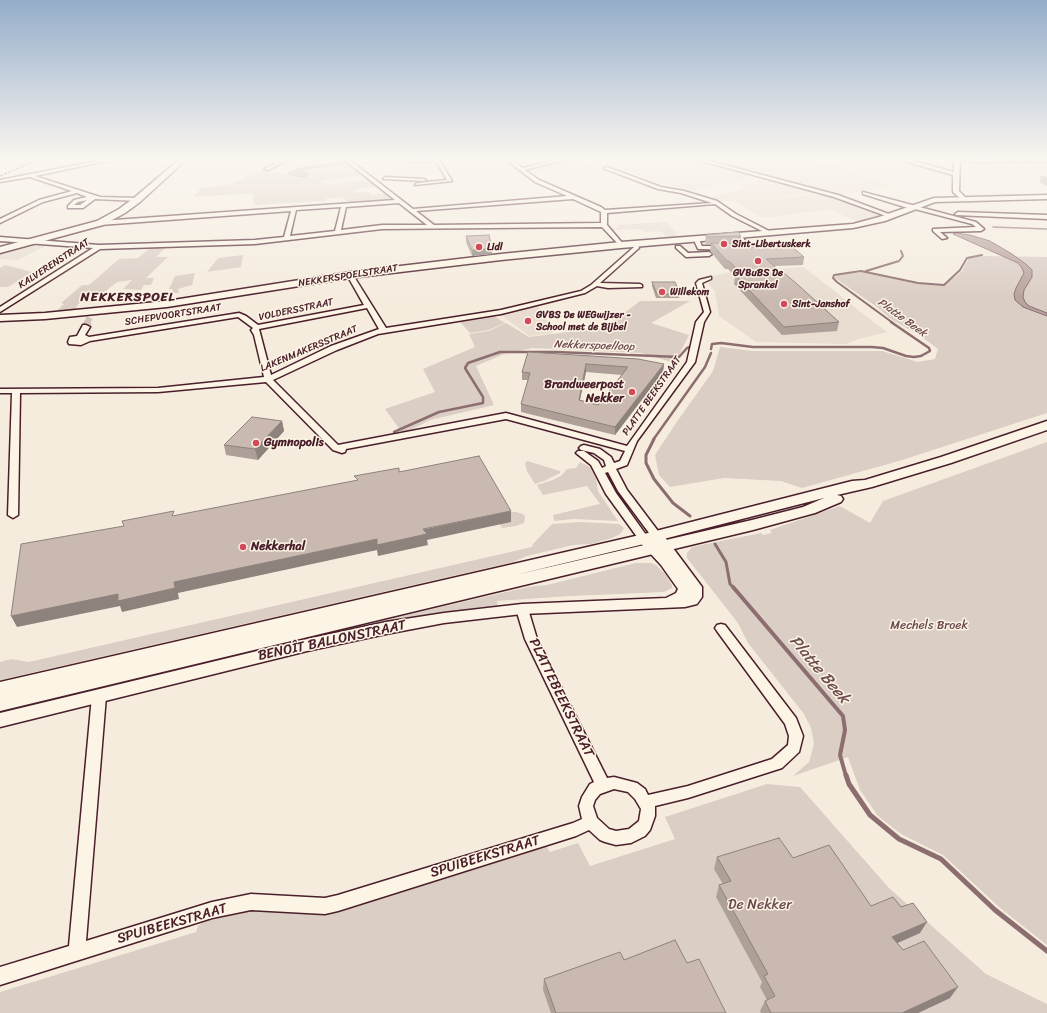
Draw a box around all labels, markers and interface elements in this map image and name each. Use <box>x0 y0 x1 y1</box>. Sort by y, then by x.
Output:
street label: KALVERENSTRAAT <box>16 237 92 291</box>
place label: Sint-Libertuskerk <box>732 238 811 250</box>
marker: Sint-Libertuskerk <box>719 239 729 249</box>
place label: Lidl <box>487 241 502 253</box>
marker: Lidl <box>474 242 484 252</box>
marker: GVBuBS De Sprankel <box>753 256 763 266</box>
street label: NEKKERSPOELSTRAAT <box>297 262 399 290</box>
place label: GVBuBS De Sprankel <box>733 267 783 290</box>
place label: Willekom <box>670 286 709 298</box>
marker: Willekom <box>657 287 667 297</box>
district label: NEKKERSPOEL <box>80 290 176 306</box>
street label: VOLDERSSTRAAT <box>258 296 334 324</box>
water label: Platte Beek <box>875 296 929 340</box>
place label: Sint-Janshof <box>792 298 850 310</box>
marker: Sint-Janshof <box>779 299 789 309</box>
street label: SCHEPVOORTSTRAAT <box>124 301 222 329</box>
place label: GVBS De WEGwijzer - School met de Bijbel <box>536 309 631 332</box>
marker: GVBS De WEGwijzer - School met de Bijbel <box>523 316 533 326</box>
street label: LAKENMAKERSSTRAAT <box>259 323 359 375</box>
water label: Nekkerspoelloop <box>554 338 634 354</box>
street label: PLATTE BEEKSTRAAT <box>620 354 684 438</box>
place label: Brandweerpost Nekker <box>544 378 624 406</box>
marker: Brandweerpost Nekker <box>627 387 637 397</box>
place label: Gymnopolis <box>264 436 324 450</box>
marker: Gymnopolis <box>251 438 261 448</box>
place label: Nekkerhal <box>251 540 305 554</box>
marker: Nekkerhal <box>238 542 248 552</box>
street label: BENOÎT BALLONSTRAAT <box>257 617 407 665</box>
park label: Mechels Broek <box>890 619 968 633</box>
water label: Platte Beek <box>785 632 853 708</box>
street label: PLATTEBEEKSTRAAT <box>525 636 597 760</box>
street label: SPUIBEEKSTRAAT <box>428 832 542 882</box>
park label: De Nekker <box>728 897 792 913</box>
street label: SPUIBEEKSTRAAT <box>115 900 229 948</box>

